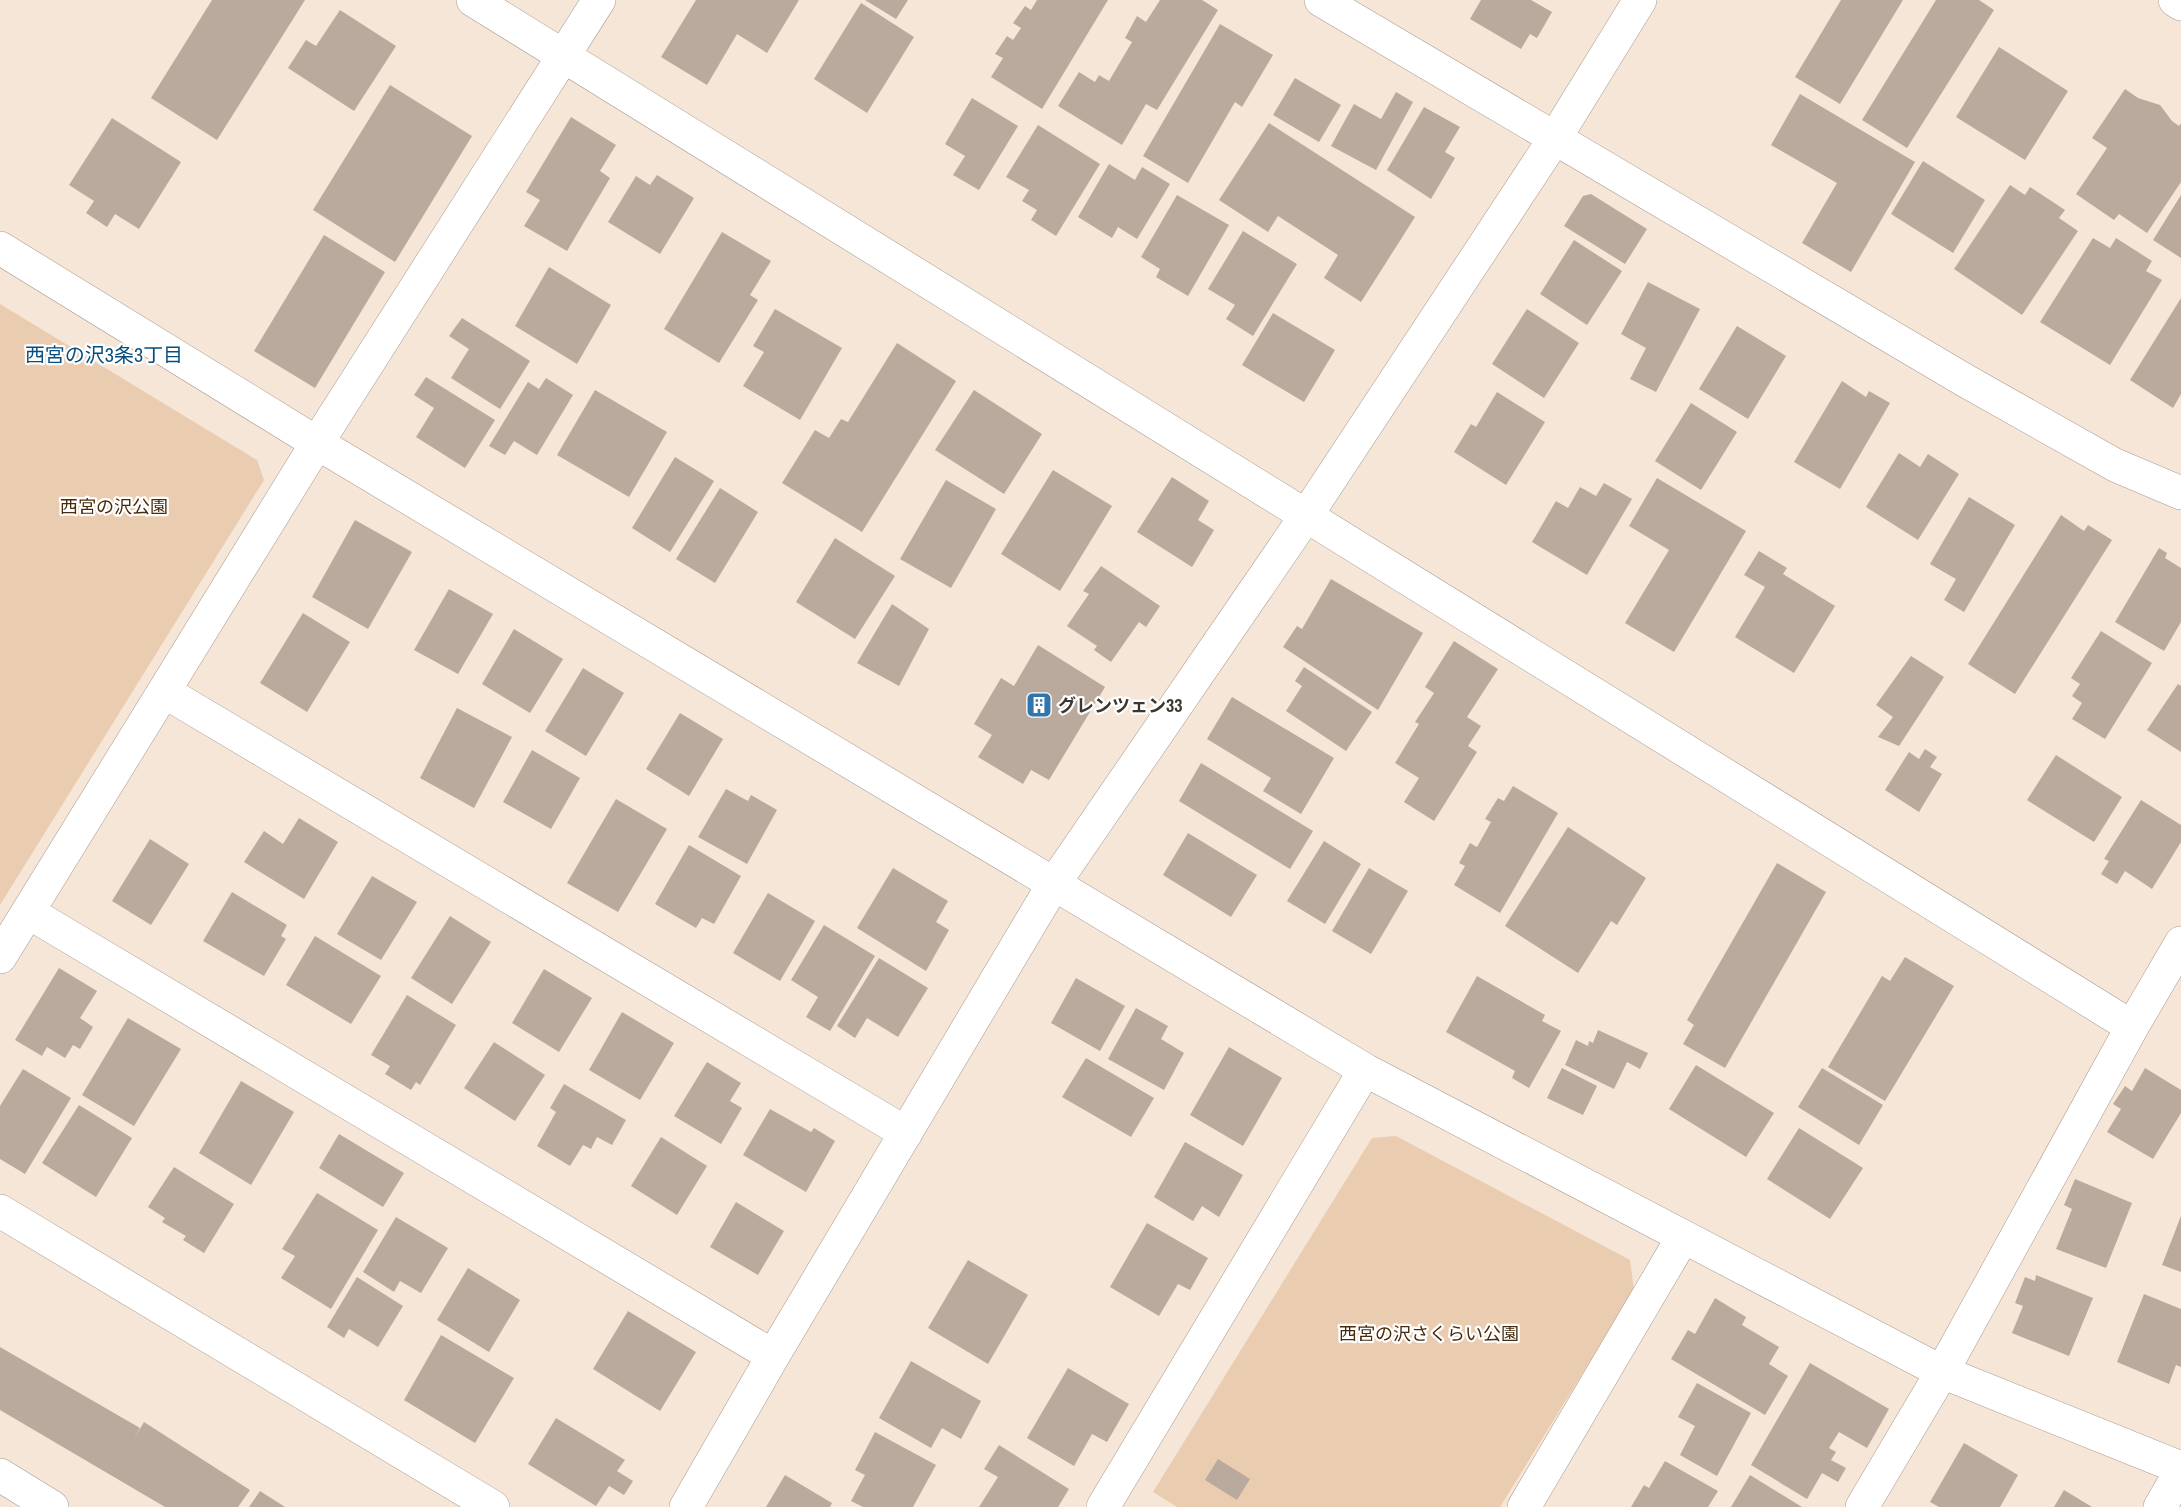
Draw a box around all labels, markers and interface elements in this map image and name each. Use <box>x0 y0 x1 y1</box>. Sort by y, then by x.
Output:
district label: 西宮の沢3条3丁目 <box>25 341 183 368</box>
park label: 西宮の沢公園 <box>60 494 168 519</box>
building icon: グレンツェン33 <box>1024 690 1054 720</box>
place label: グレンツェン33 <box>1058 693 1182 718</box>
park label: 西宮の沢さくらい公園 <box>1339 1321 1519 1346</box>

